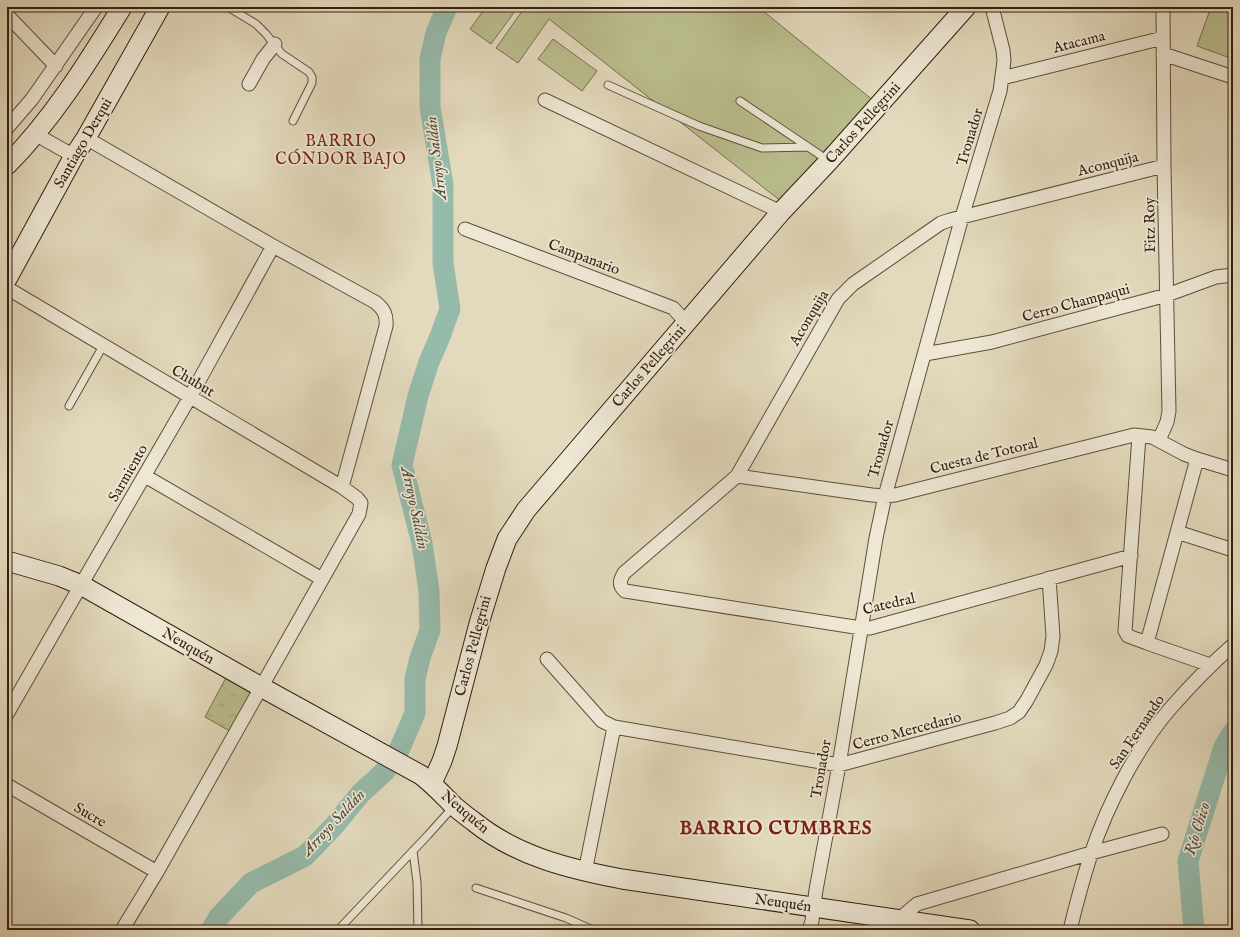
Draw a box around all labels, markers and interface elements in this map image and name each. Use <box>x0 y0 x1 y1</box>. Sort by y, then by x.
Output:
street label: Atacama <box>1050 26 1107 58</box>
street label: Carlos Pellegrini <box>821 78 905 168</box>
street label: Santiago Derqui <box>50 95 116 191</box>
street label: Tronador <box>952 105 988 168</box>
water label: Arroyo Saldán <box>422 115 452 203</box>
district label: BARRIO CÓNDOR BAJO <box>275 132 407 170</box>
street label: Aconquija <box>1075 147 1141 181</box>
street label: Fitz Roy <box>1140 196 1160 253</box>
street label: Campanario <box>545 235 623 279</box>
street label: Cerro Champaqui <box>1020 280 1132 326</box>
street label: Aconquija <box>784 286 833 350</box>
street label: Carlos Pellegrini <box>608 321 690 411</box>
street label: Chubut <box>168 361 218 401</box>
street label: Tronador <box>864 417 898 480</box>
street label: Cuesta de Totoral <box>928 433 1041 479</box>
street label: Sarmiento <box>104 441 152 505</box>
water label: Arroyo Saldán <box>395 463 433 551</box>
street label: Catedral <box>861 589 918 619</box>
street label: Carlos Pellegrini <box>450 594 496 698</box>
street label: Neuquén <box>158 623 218 669</box>
street label: San Fernando <box>1105 691 1169 773</box>
street label: Cerro Mercedario <box>851 707 963 755</box>
street label: Tronador <box>806 738 836 800</box>
water label: Arroyo Saldán <box>297 785 370 862</box>
street label: Neuquén <box>437 786 493 838</box>
street label: Sucre <box>70 798 110 832</box>
water label: Río Chico <box>1181 800 1216 858</box>
district label: BARRIO CUMBRES <box>679 817 873 841</box>
street label: Neuquén <box>753 890 813 916</box>

